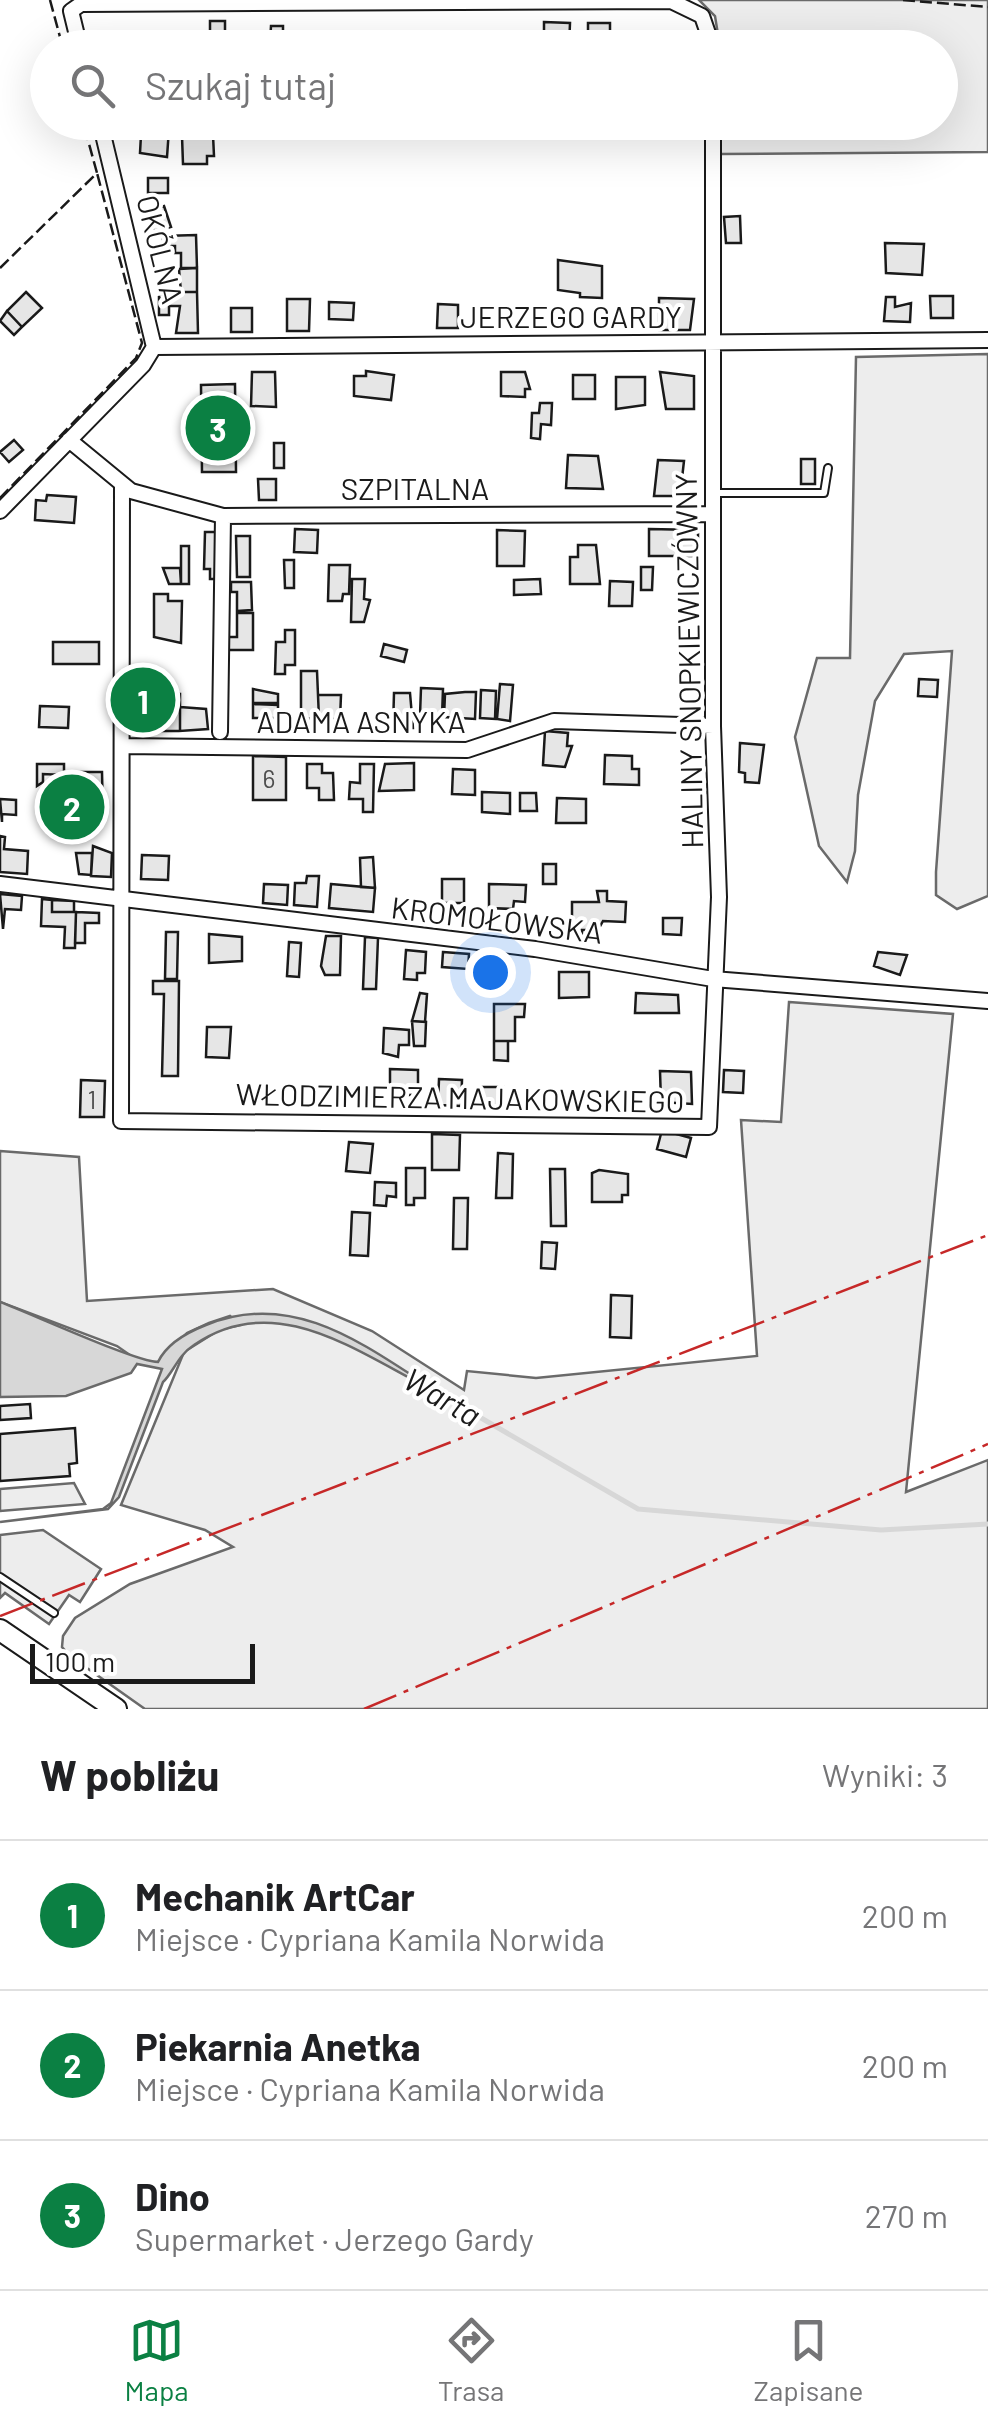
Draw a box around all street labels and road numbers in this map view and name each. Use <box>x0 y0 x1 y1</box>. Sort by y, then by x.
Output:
street label: OKÓLNA <box>130 191 192 307</box>
street label: JERZEGO GARDY <box>460 298 682 334</box>
street label: SZPITALNA <box>341 470 489 506</box>
street label: HALINY SNOPKIEWICZÓWNY <box>667 473 709 849</box>
street label: ADAMA ASNYKA <box>256 703 466 739</box>
street label: KROMOŁOWSKA <box>389 888 605 950</box>
street label: WŁODZIMIERZA MAJAKOWSKIEGO <box>235 1075 685 1119</box>

